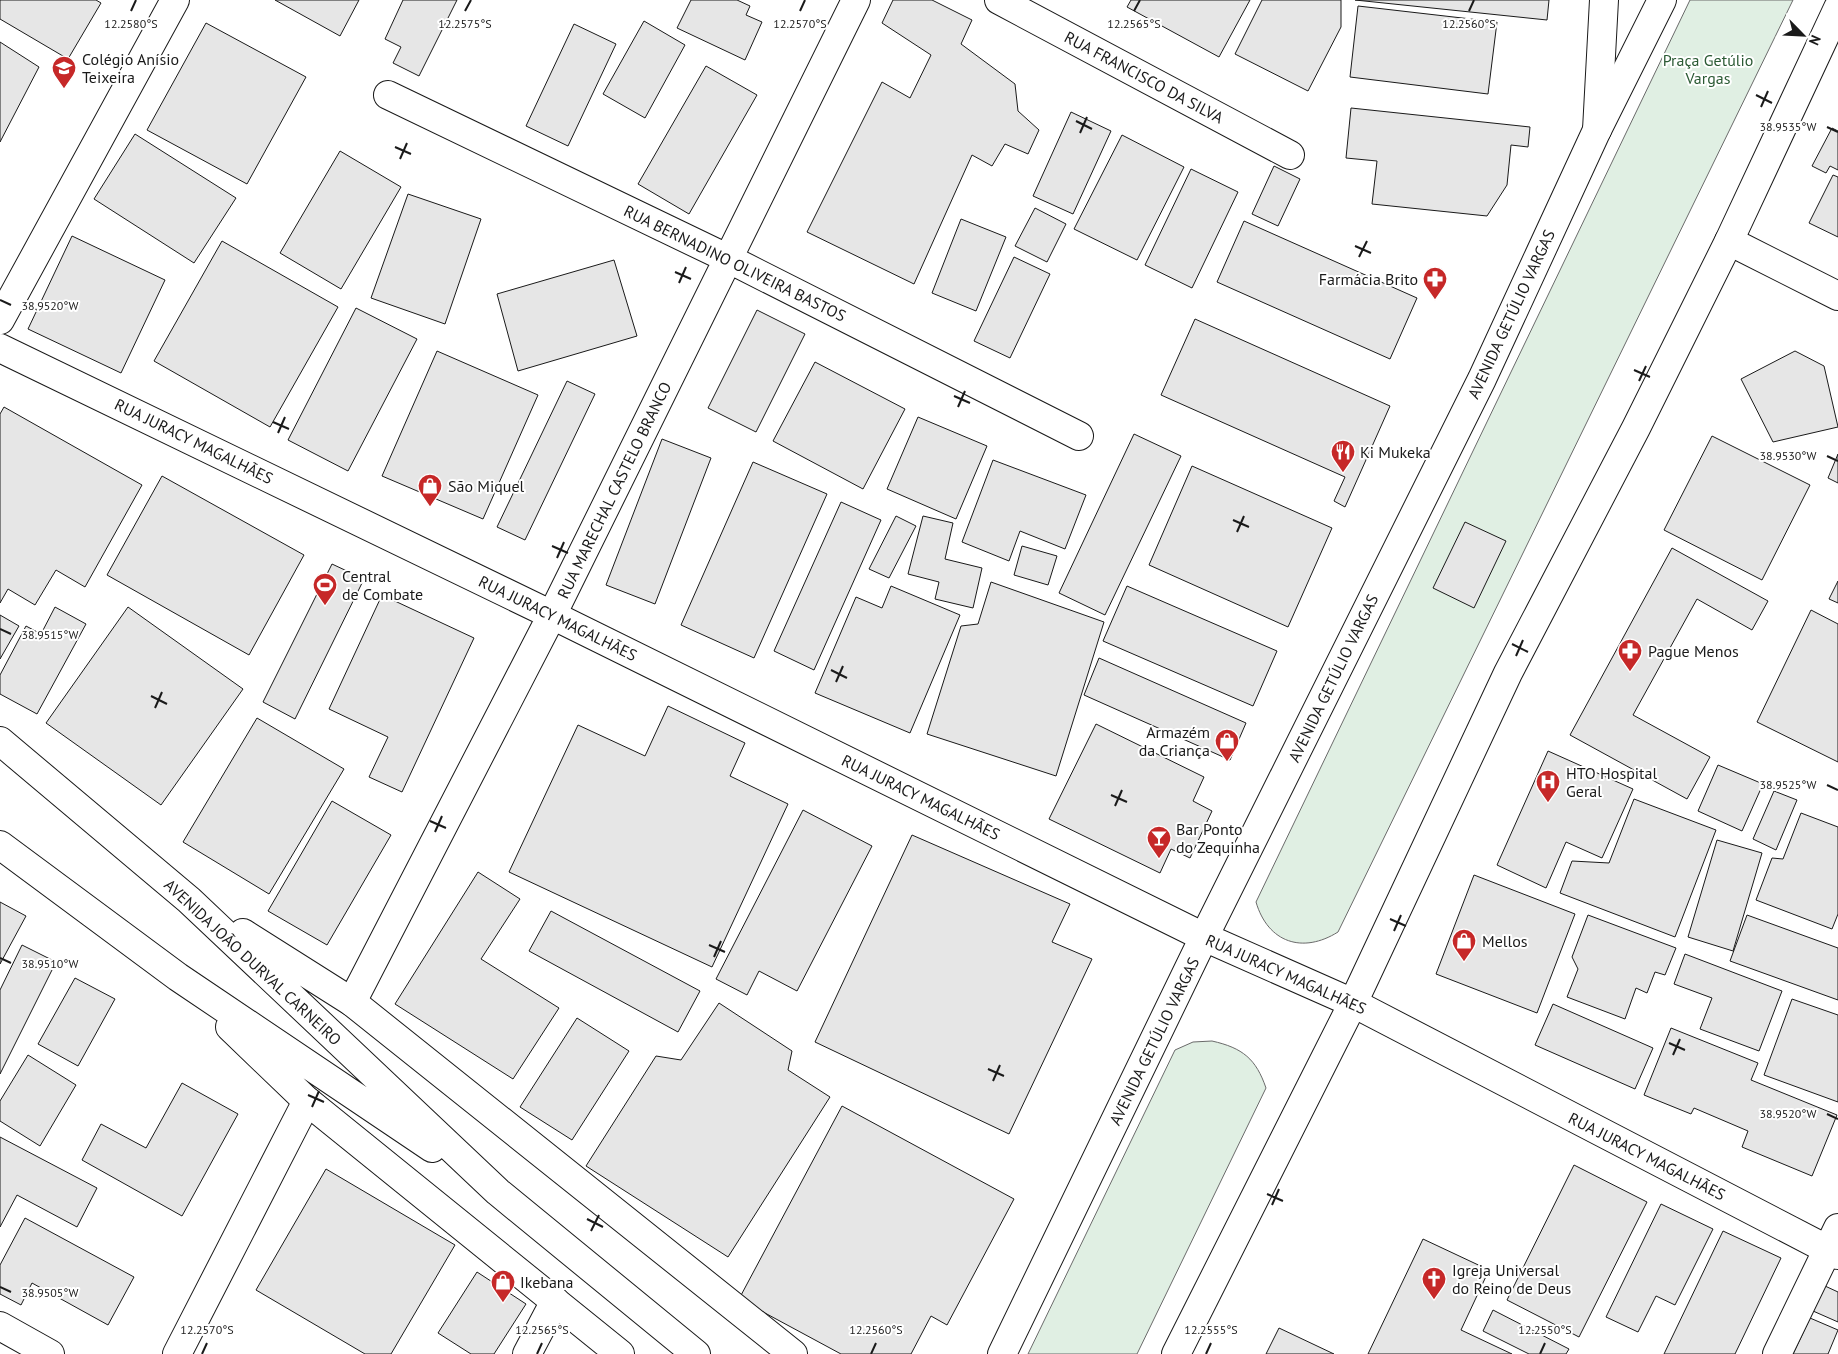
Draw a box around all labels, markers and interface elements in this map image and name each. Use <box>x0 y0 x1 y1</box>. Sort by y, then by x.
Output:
north arrow <box>1778 10 1828 60</box>
text: 12.2580°S <box>104 16 158 31</box>
text: 12.2575°S <box>438 16 492 31</box>
text: 12.2570°S <box>773 16 827 31</box>
text: 12.2565°S <box>1107 16 1161 31</box>
text: 12.2560°S <box>1442 16 1496 31</box>
street label: RUA FRANCISCO DA SILVA <box>1061 27 1227 128</box>
text: N <box>1805 32 1825 48</box>
place label: Colégio Anísio Teixeira <box>82 49 179 87</box>
park label: Praça Getúlio Vargas <box>1663 50 1753 88</box>
school or university icon: Colégio Anísio Teixeira <box>51 55 77 89</box>
text: 38.9535°W <box>1760 119 1816 134</box>
street label: RUA BERNADINO OLIVEIRA BASTOS <box>621 200 849 326</box>
street label: AVENIDA GETÚLIO VARGAS <box>1463 226 1559 402</box>
pharmacy icon: Farmácia Brito <box>1422 266 1448 300</box>
place label: Farmácia Brito <box>1319 269 1418 289</box>
text: 38.9520°W <box>22 298 78 313</box>
street label: RUA MARECHAL CASTELO BRANCO <box>553 378 675 602</box>
street label: RUA JURACY MAGALHÃES <box>112 394 276 488</box>
restaurant icon: Ki Mukeka <box>1330 439 1356 473</box>
place label: Ki Mukeka <box>1360 442 1431 462</box>
text: 38.9530°W <box>1760 448 1816 463</box>
shop icon: São Miquel <box>417 473 443 507</box>
place label: São Miquel <box>448 476 525 496</box>
place label: Central de Combate <box>342 566 423 604</box>
street label: RUA JURACY MAGALHÃES <box>476 571 640 665</box>
sports icon: Central de Combate <box>312 572 338 606</box>
street label: AVENIDA GETÚLIO VARGAS <box>1284 591 1382 765</box>
text: 38.9515°W <box>22 627 78 642</box>
pharmacy icon: Pague Menos <box>1617 638 1643 672</box>
place label: Pague Menos <box>1648 641 1739 661</box>
place label: Armazém da Criança <box>1139 722 1210 760</box>
shop icon: Armazém da Criança <box>1214 728 1240 762</box>
street label: RUA JURACY MAGALHÃES <box>839 750 1003 844</box>
place label: HTO Hospital Geral <box>1566 763 1657 801</box>
hospital icon: HTO Hospital Geral <box>1535 769 1561 803</box>
text: 38.9525°W <box>1760 777 1816 792</box>
place label: Bar Ponto do Zequinha <box>1176 819 1260 857</box>
bar icon: Bar Ponto do Zequinha <box>1146 825 1172 859</box>
street label: AVENIDA JOÃO DURVAL CARNEIRO <box>160 875 346 1049</box>
shop icon: Mellos <box>1451 928 1477 962</box>
street label: RUA JURACY MAGALHÃES <box>1203 930 1369 1018</box>
place label: Mellos <box>1482 931 1528 951</box>
street label: AVENIDA GETÚLIO VARGAS <box>1105 954 1203 1128</box>
text: 38.9510°W <box>22 956 78 971</box>
text: 38.9520°W <box>1760 1106 1816 1121</box>
street label: RUA JURACY MAGALHÃES <box>1565 1108 1729 1204</box>
place label: Igreja Universal do Reino de Deus <box>1452 1260 1571 1298</box>
church icon: Igreja Universal do Reino de Deus <box>1421 1266 1447 1300</box>
shop icon: Ikebana <box>490 1269 516 1303</box>
place label: Ikebana <box>520 1272 574 1292</box>
text: 38.9505°W <box>22 1285 78 1300</box>
text: 12.2570°S <box>180 1322 234 1337</box>
text: 12.2565°S <box>515 1322 569 1337</box>
text: 12.2560°S <box>849 1322 903 1337</box>
text: 12.2555°S <box>1184 1322 1238 1337</box>
text: 12.2550°S <box>1518 1322 1572 1337</box>

